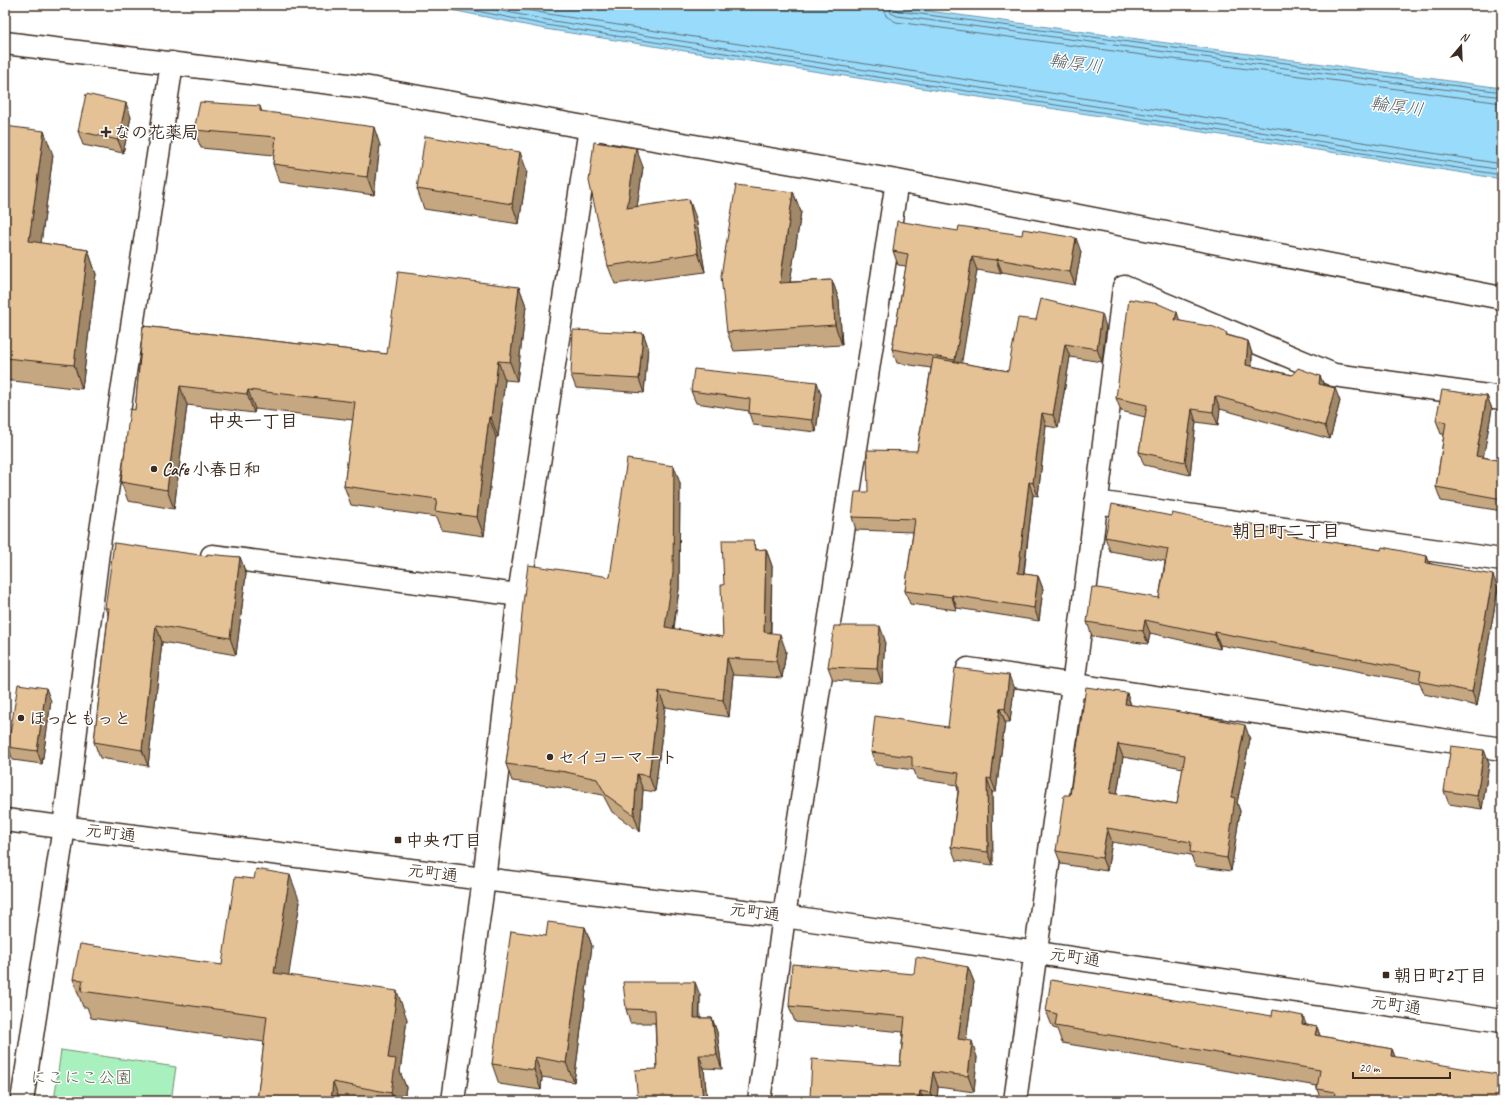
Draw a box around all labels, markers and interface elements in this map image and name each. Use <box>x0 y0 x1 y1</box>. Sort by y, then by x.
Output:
north arrow <box>1441 26 1481 66</box>
text: N <box>1459 29 1472 45</box>
water label: 輪厚川 <box>1048 48 1104 78</box>
water label: 輪厚川 <box>1369 91 1425 121</box>
place label: なの花薬局 <box>114 122 199 143</box>
marker: なの花薬局 <box>101 127 111 137</box>
district label: 中央一丁目 <box>208 410 298 432</box>
place label: Cafe 小春日和 <box>162 459 261 480</box>
marker: Cafe 小春日和 <box>149 464 159 474</box>
district label: 朝日町二丁目 <box>1232 520 1340 542</box>
place label: ほっともっと <box>29 708 131 729</box>
marker: ほっともっと <box>16 713 26 723</box>
place label: セイコーマート <box>558 747 678 768</box>
marker: セイコーマート <box>545 752 555 762</box>
street label: 元町通 <box>84 819 138 847</box>
place label: 中央1丁目 <box>406 830 482 851</box>
marker: 中央1丁目 <box>393 835 403 845</box>
street label: 元町通 <box>406 859 460 887</box>
street label: 元町通 <box>728 898 782 926</box>
street label: 元町通 <box>1048 943 1102 971</box>
place label: 朝日町2丁目 <box>1394 965 1487 986</box>
marker: 朝日町2丁目 <box>1381 970 1391 980</box>
street label: 元町通 <box>1369 991 1423 1019</box>
scale bar <box>1353 1054 1450 1080</box>
text: 20 m <box>1359 1060 1381 1076</box>
park label: にこにこ公園 <box>30 1067 132 1088</box>

